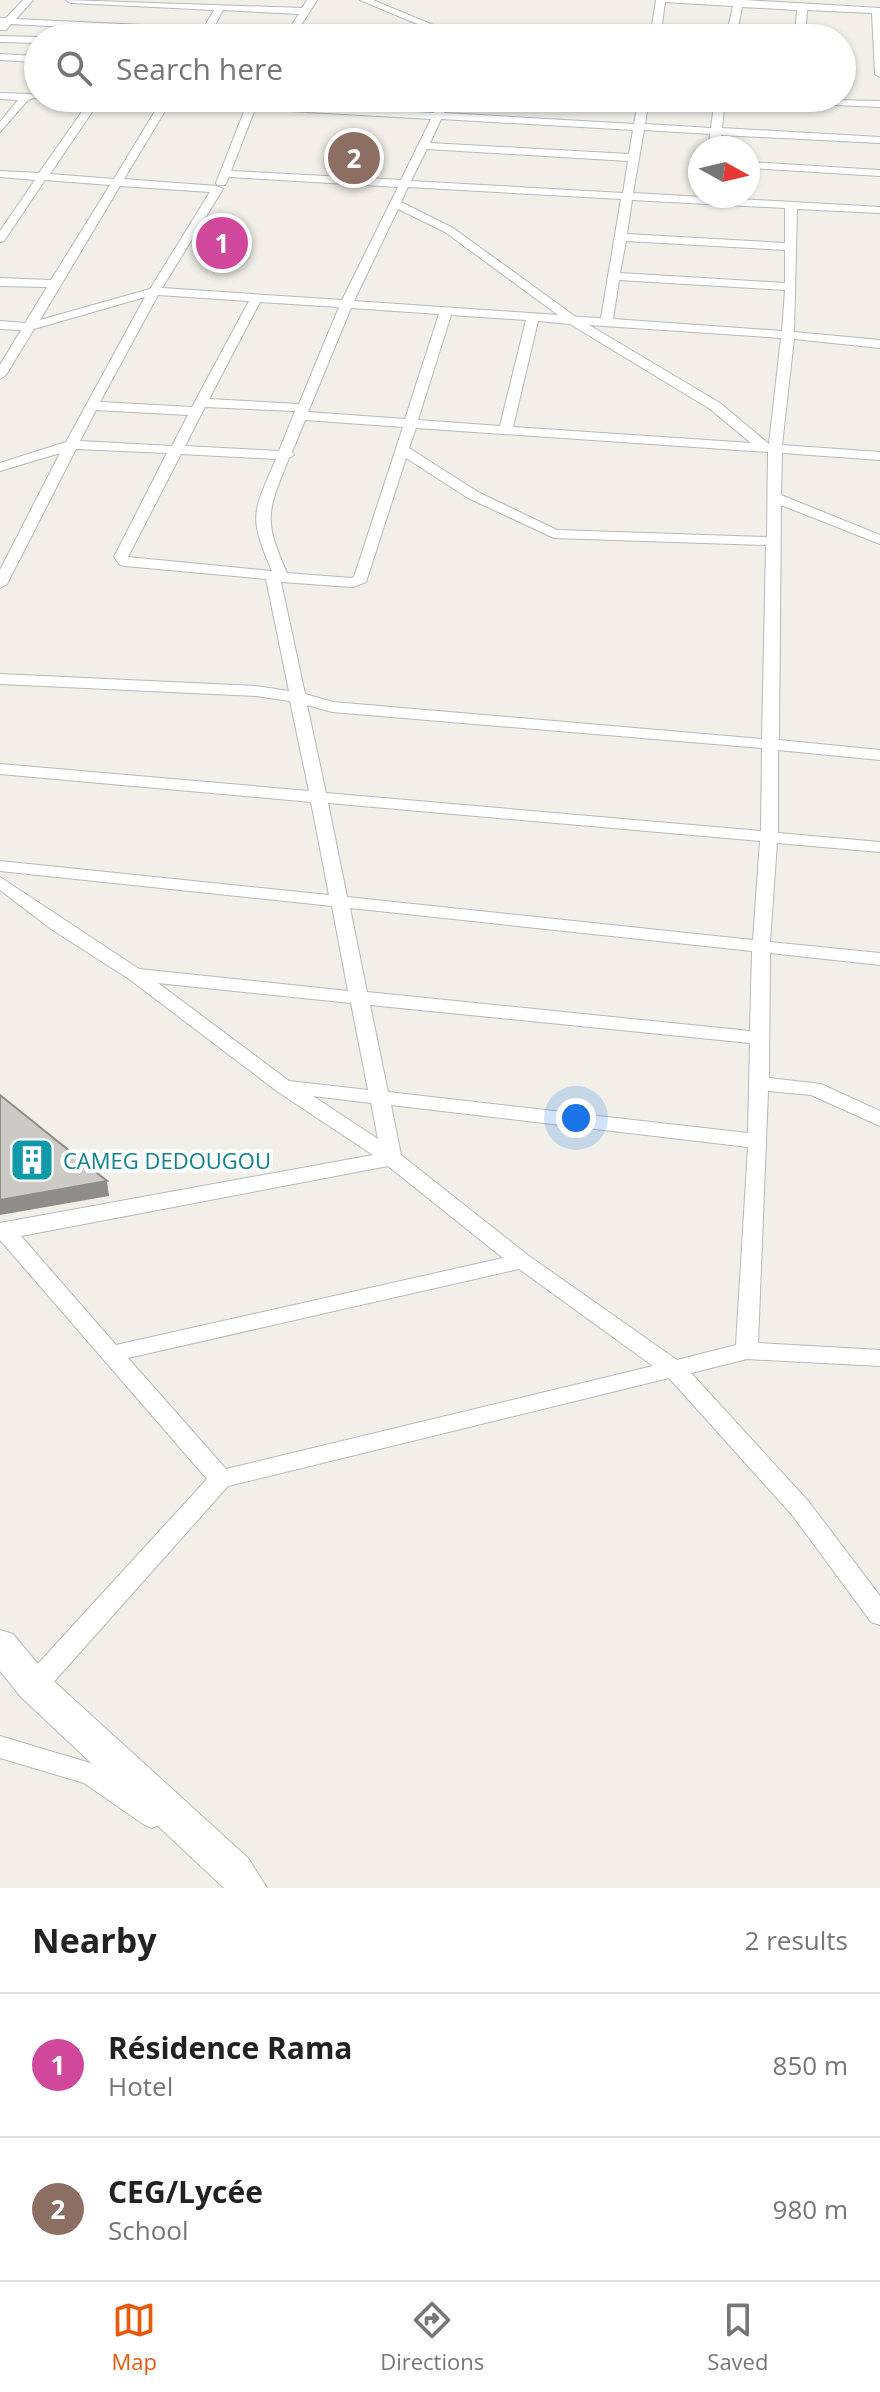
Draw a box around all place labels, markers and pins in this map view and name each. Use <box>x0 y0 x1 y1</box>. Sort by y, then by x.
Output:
pin: 2 <box>328 128 380 188</box>
pin: 1 <box>196 213 248 273</box>
building icon: CAMEG DEDOUGOU <box>8 1136 56 1184</box>
place label: CAMEG DEDOUGOU <box>63 1145 271 1175</box>

